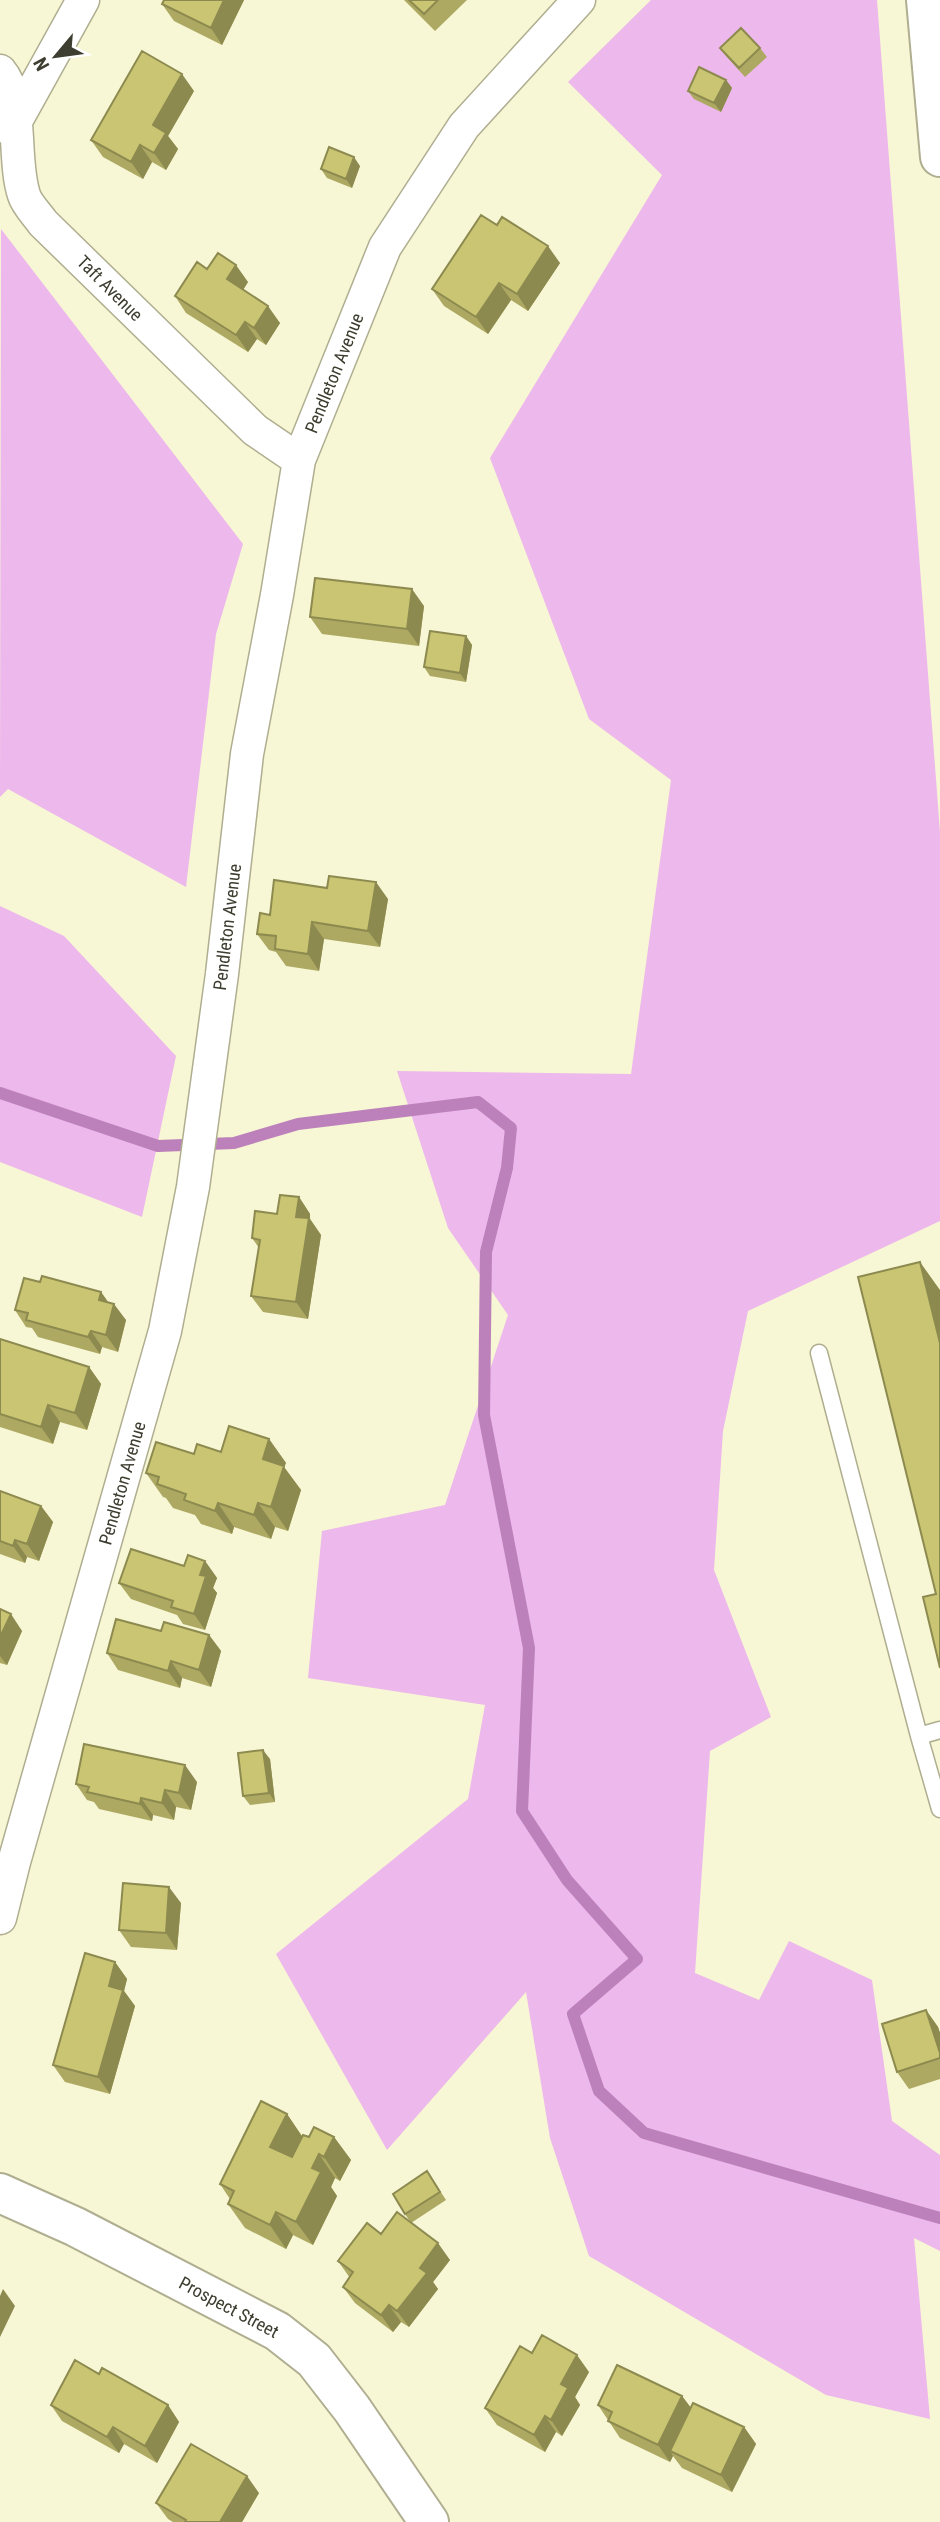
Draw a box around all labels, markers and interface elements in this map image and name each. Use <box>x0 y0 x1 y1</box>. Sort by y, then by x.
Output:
north arrow <box>21 21 91 91</box>
text: N <box>29 53 54 75</box>
street label: Taft Avenue <box>73 251 147 325</box>
street label: Pendleton Avenue <box>300 310 368 436</box>
street label: Pendleton Avenue <box>209 863 245 991</box>
street label: Pendleton Avenue <box>94 1419 150 1547</box>
street label: Prospect Street <box>176 2272 282 2342</box>

